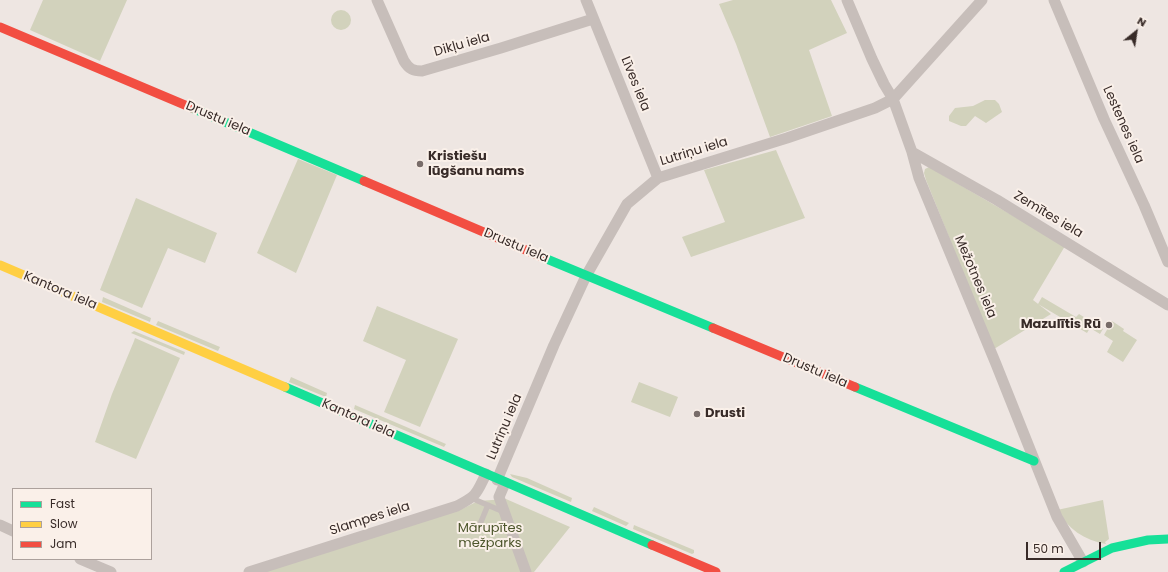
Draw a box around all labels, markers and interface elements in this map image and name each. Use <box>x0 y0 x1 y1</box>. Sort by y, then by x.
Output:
north arrow <box>1116 12 1156 52</box>
text: N <box>1134 13 1150 31</box>
street label: Dikļu iela <box>432 30 492 60</box>
street label: Līves iela <box>617 54 653 114</box>
street label: Lestenes iela <box>1099 84 1147 166</box>
street label: Drustu iela <box>183 98 253 140</box>
street label: Lutriņu iela <box>658 134 730 170</box>
place label: Kristiešu lūgšanu nams <box>428 149 524 180</box>
marker: Kristiešu lūgšanu nams <box>415 159 425 169</box>
street label: Zemītes iela <box>1011 188 1085 242</box>
street label: Drustu iela <box>481 225 551 267</box>
street label: Mežotnes iela <box>951 233 999 321</box>
street label: Kantora iela <box>21 269 99 313</box>
place label: Mazulītis Rū <box>1021 317 1101 333</box>
marker: Mazulītis Rū <box>1104 320 1114 330</box>
street label: Drustu iela <box>780 350 850 392</box>
street label: Lutriņu iela <box>484 392 526 462</box>
street label: Kantora iela <box>319 396 397 442</box>
place label: Drusti <box>705 406 745 422</box>
marker: Drusti <box>692 409 702 419</box>
legend <box>12 488 152 560</box>
text: Fast <box>50 495 75 512</box>
street label: Slampes iela <box>328 499 412 539</box>
text: Slow <box>50 515 78 532</box>
park label: Mārupītes mežparks <box>458 521 522 552</box>
scale bar <box>1028 534 1103 560</box>
text: Jam <box>50 535 77 552</box>
text: 50 m <box>1033 540 1064 557</box>

